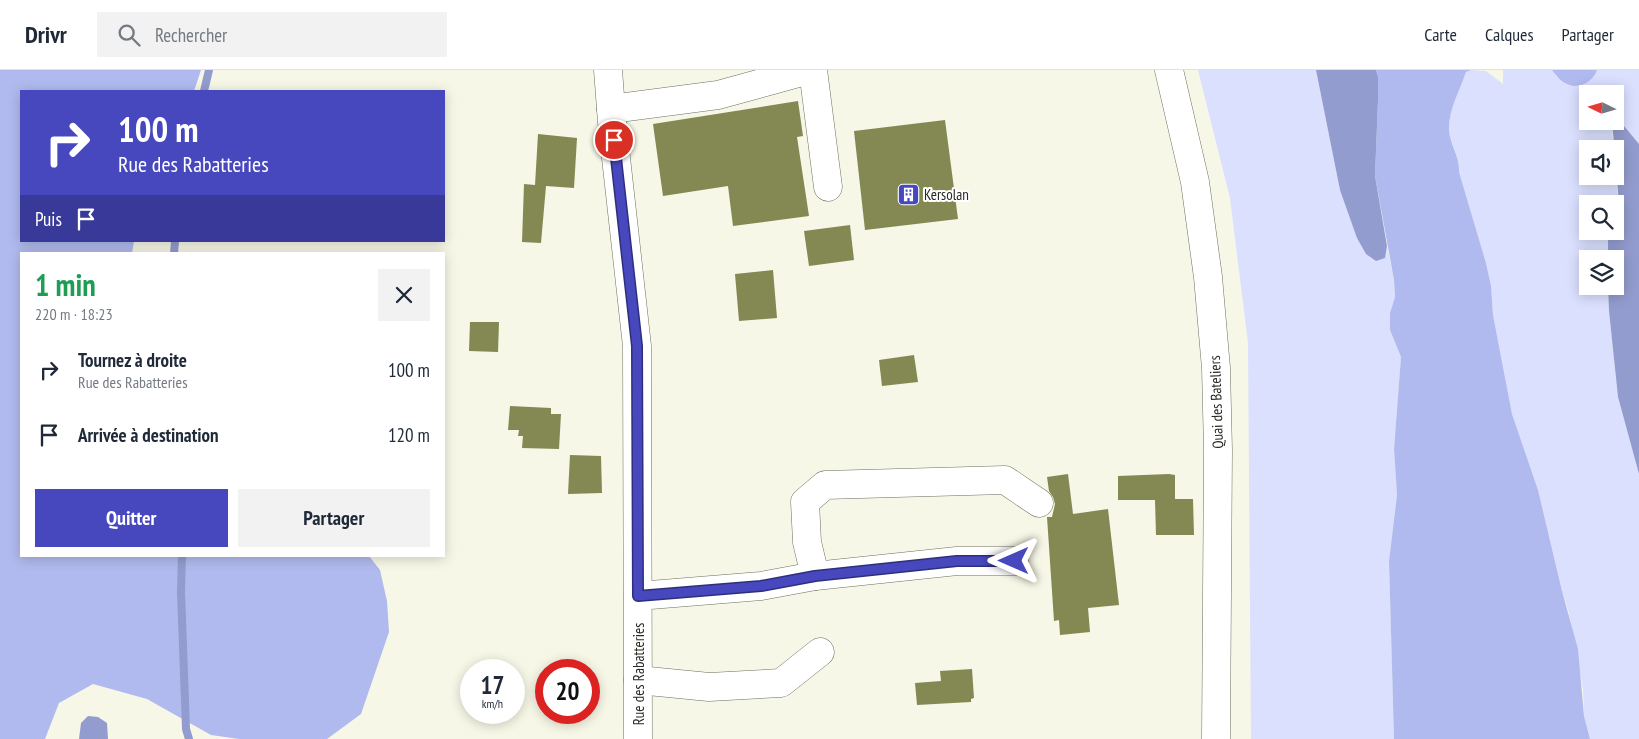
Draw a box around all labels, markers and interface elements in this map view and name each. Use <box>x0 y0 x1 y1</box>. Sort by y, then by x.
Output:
search box <box>97 12 447 57</box>
text: Drivr <box>25 19 67 50</box>
icon: search <box>115 21 143 49</box>
text: Rechercher <box>155 23 227 47</box>
text: Carte <box>1424 23 1457 46</box>
text: Calques <box>1485 23 1534 46</box>
text: Partager <box>1562 23 1614 46</box>
north arrow <box>1579 85 1624 130</box>
map controls <box>1579 85 1624 295</box>
text: 100 m <box>118 106 199 152</box>
icon: right <box>35 110 100 175</box>
pin <box>593 119 635 161</box>
icon: arrive <box>600 126 628 154</box>
button: sound <box>1579 140 1624 185</box>
text: Rue des Rabatteries <box>118 150 269 178</box>
building icon: Kersolan <box>896 182 920 206</box>
place label: Kersolan <box>924 185 969 204</box>
button: search <box>1579 195 1624 240</box>
icon: arrive <box>72 205 100 233</box>
text: Puis <box>35 207 62 231</box>
button: layers <box>1579 250 1624 295</box>
text: 1 min <box>35 265 96 304</box>
button: close <box>378 269 430 321</box>
text: 220 m · 18:23 <box>35 304 113 324</box>
text: Tournez à droite <box>78 348 187 372</box>
street label: Quai des Bateliers <box>1205 355 1227 449</box>
icon: right <box>35 356 63 384</box>
text: 100 m <box>388 358 430 382</box>
text: Rue des Rabatteries <box>78 372 188 392</box>
icon: arrive <box>35 421 63 449</box>
text: Arrivée à destination <box>78 423 219 447</box>
text: 120 m <box>388 423 430 447</box>
button: Quitter <box>35 489 228 547</box>
button: Partager <box>238 489 430 547</box>
position arrow <box>987 534 1039 586</box>
street label: Rue des Rabatteries <box>629 623 648 725</box>
speed limit sign: 20 <box>535 659 600 724</box>
text: 17 <box>481 669 504 701</box>
text: km/h <box>482 696 503 711</box>

